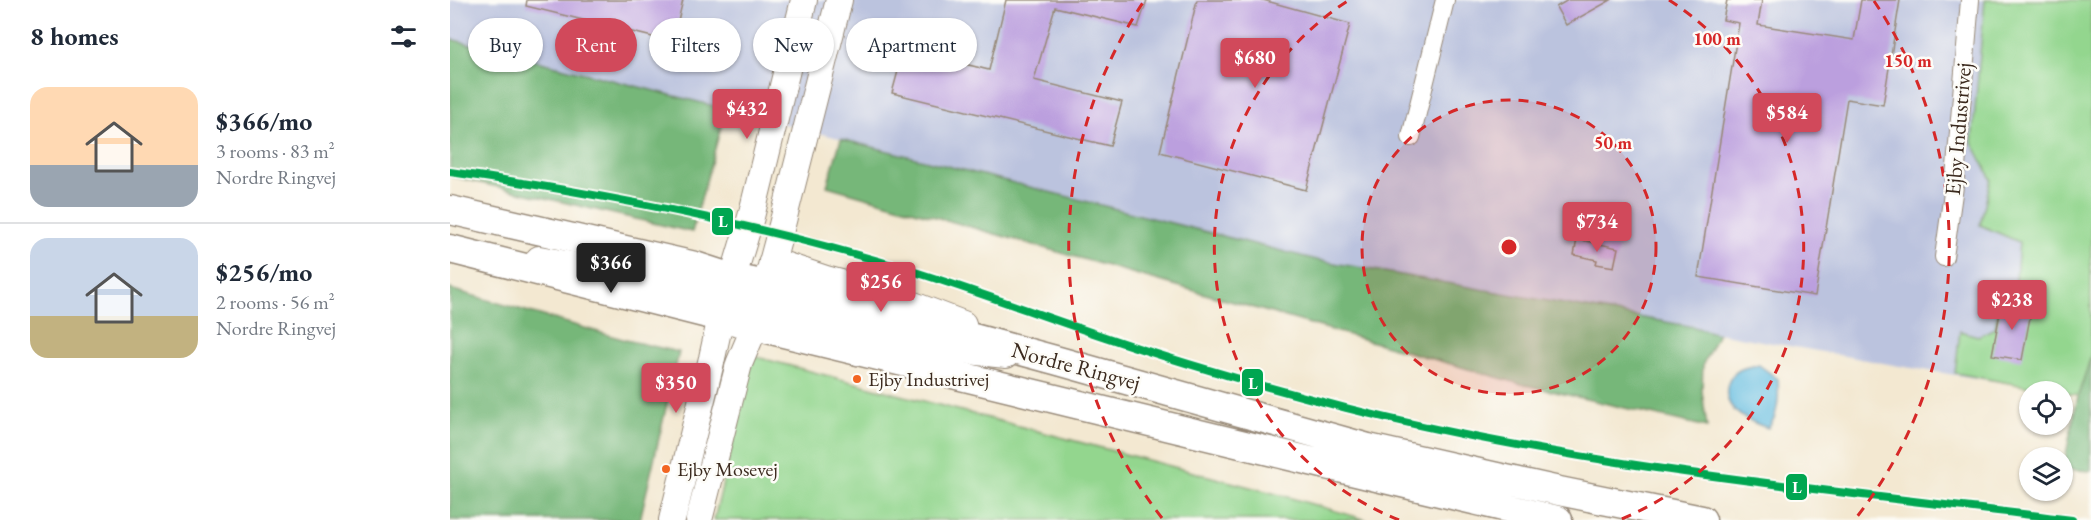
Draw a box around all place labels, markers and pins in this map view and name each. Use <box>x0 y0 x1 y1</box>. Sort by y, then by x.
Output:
pin: $680 <box>1219 38 1291 89</box>
pin: $432 <box>711 89 783 140</box>
pin: $584 <box>1751 93 1823 144</box>
pin: $734 <box>1561 202 1633 253</box>
centre of rings <box>1499 237 1519 257</box>
pin: $366 <box>575 243 647 294</box>
pin: $256 <box>845 262 917 313</box>
pin: $238 <box>1976 280 2048 331</box>
pin: $350 <box>640 363 712 414</box>
place label: Ejby Industrivej <box>868 366 989 392</box>
marker: Ejby Industrivej <box>851 373 863 385</box>
place label: Ejby Mosevej <box>677 456 778 482</box>
marker: Ejby Mosevej <box>660 463 672 475</box>

